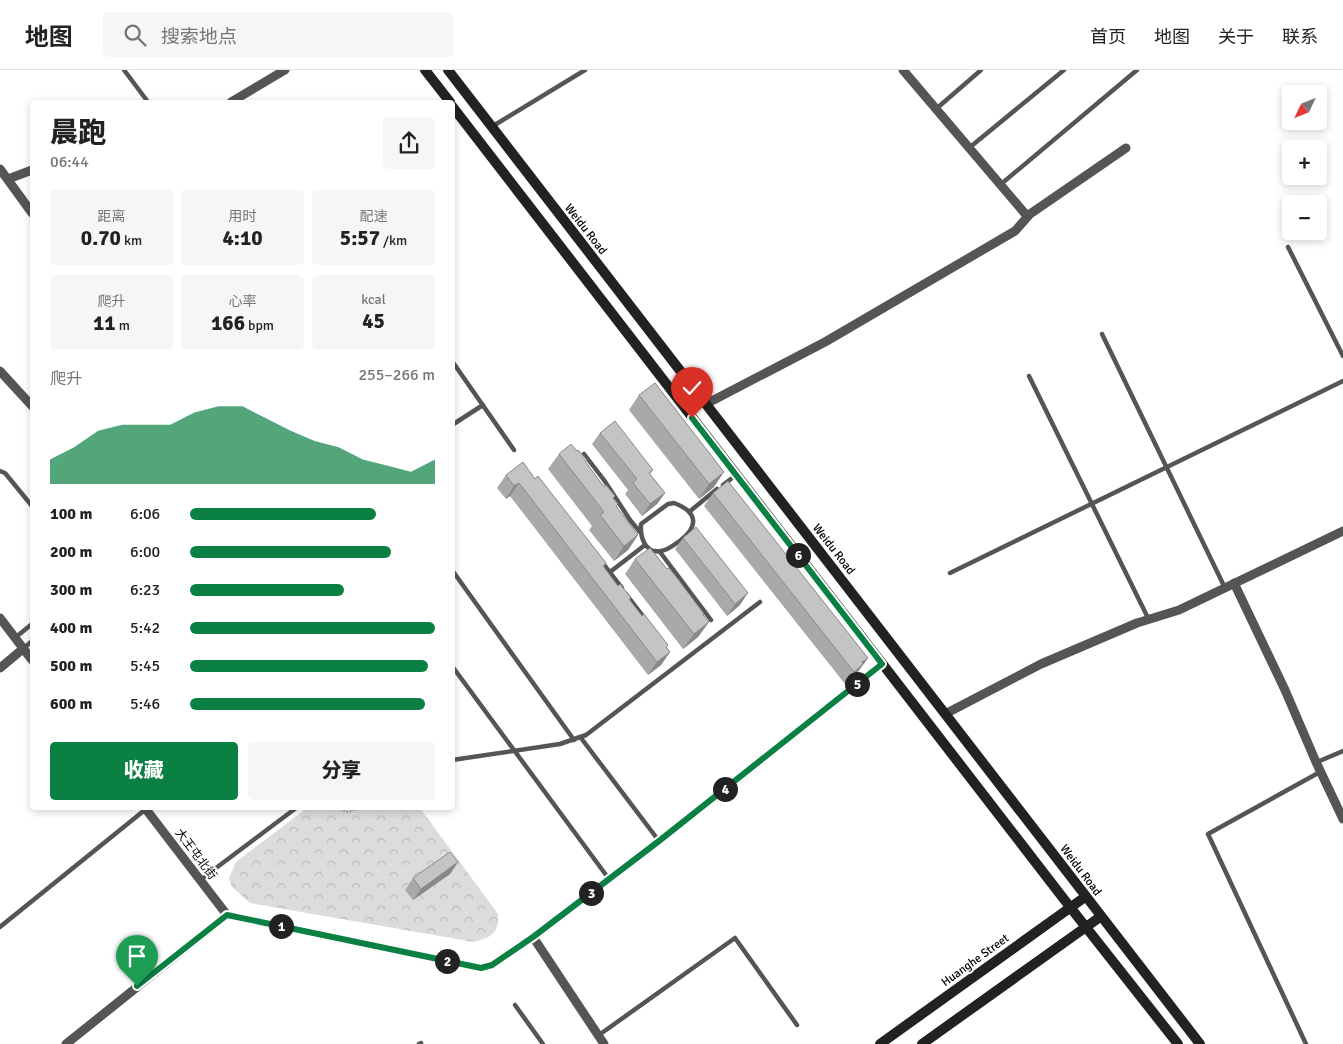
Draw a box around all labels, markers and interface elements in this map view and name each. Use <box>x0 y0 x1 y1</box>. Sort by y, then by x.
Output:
search box <box>103 12 453 57</box>
icon: search <box>121 21 149 49</box>
text: 地图 <box>25 22 73 52</box>
text: 搜索地点 <box>161 25 237 49</box>
text: 首页 <box>1090 26 1126 48</box>
text: 地图 <box>1154 26 1190 48</box>
text: 关于 <box>1218 26 1254 48</box>
text: 联系 <box>1282 26 1318 48</box>
north arrow <box>1282 85 1328 130</box>
map controls <box>1282 85 1327 240</box>
text: 晨跑 <box>50 116 106 150</box>
button: share <box>383 117 435 169</box>
button: + <box>1282 140 1327 185</box>
text: 06:44 <box>50 152 89 172</box>
button: − <box>1282 195 1327 240</box>
street label: Weidu Road <box>561 201 610 258</box>
text: 距离 <box>98 208 126 225</box>
text: 用时 <box>229 208 257 225</box>
text: 配速 <box>360 208 388 225</box>
text: 0.70 <box>81 225 121 251</box>
text: 4:10 <box>222 225 263 251</box>
text: 5:57 <box>340 225 380 251</box>
text: km <box>121 232 142 249</box>
text: /km <box>380 232 407 249</box>
text: kcal <box>361 291 386 308</box>
text: 爬升 <box>98 293 126 310</box>
text: 心率 <box>229 293 257 310</box>
text: 45 <box>362 308 385 334</box>
text: 11 <box>93 310 116 336</box>
text: 166 <box>211 310 245 336</box>
text: m <box>116 317 130 334</box>
text: bpm <box>245 317 274 334</box>
text: 255–266 m <box>358 365 435 385</box>
pin <box>671 367 713 418</box>
text: 爬升 <box>50 369 82 389</box>
icon: check <box>678 374 706 402</box>
text: 100 m <box>50 504 92 524</box>
text: 6:06 <box>130 504 160 524</box>
street label: Weidu Road <box>809 521 858 578</box>
text: 200 m <box>50 542 92 562</box>
text: 6:00 <box>130 542 160 562</box>
pin: 6 <box>786 542 810 568</box>
text: 6 <box>795 547 802 564</box>
text: 300 m <box>50 580 92 600</box>
text: 6:23 <box>130 580 160 600</box>
text: 400 m <box>50 618 92 638</box>
text: 5:42 <box>130 618 160 638</box>
text: 500 m <box>50 656 92 676</box>
text: 5:45 <box>130 656 160 676</box>
pin: 5 <box>844 672 870 696</box>
text: 5 <box>854 676 861 693</box>
text: 600 m <box>50 694 92 714</box>
text: 5:46 <box>130 694 160 714</box>
button: 收藏 <box>50 742 238 800</box>
button: 分享 <box>248 742 435 800</box>
pin: 4 <box>712 776 738 802</box>
text: 4 <box>722 781 729 798</box>
street label: 大王屯北街 <box>172 826 220 883</box>
street label: Weidu Road <box>1056 842 1105 899</box>
pin: 3 <box>578 880 604 906</box>
text: 3 <box>588 885 595 902</box>
pin: 1 <box>268 914 294 938</box>
text: 1 <box>278 918 285 935</box>
street label: Huanghe Street <box>938 931 1012 990</box>
pin <box>116 935 158 986</box>
icon: arrive <box>123 942 151 970</box>
pin: 2 <box>434 948 460 974</box>
text: 2 <box>444 953 451 970</box>

